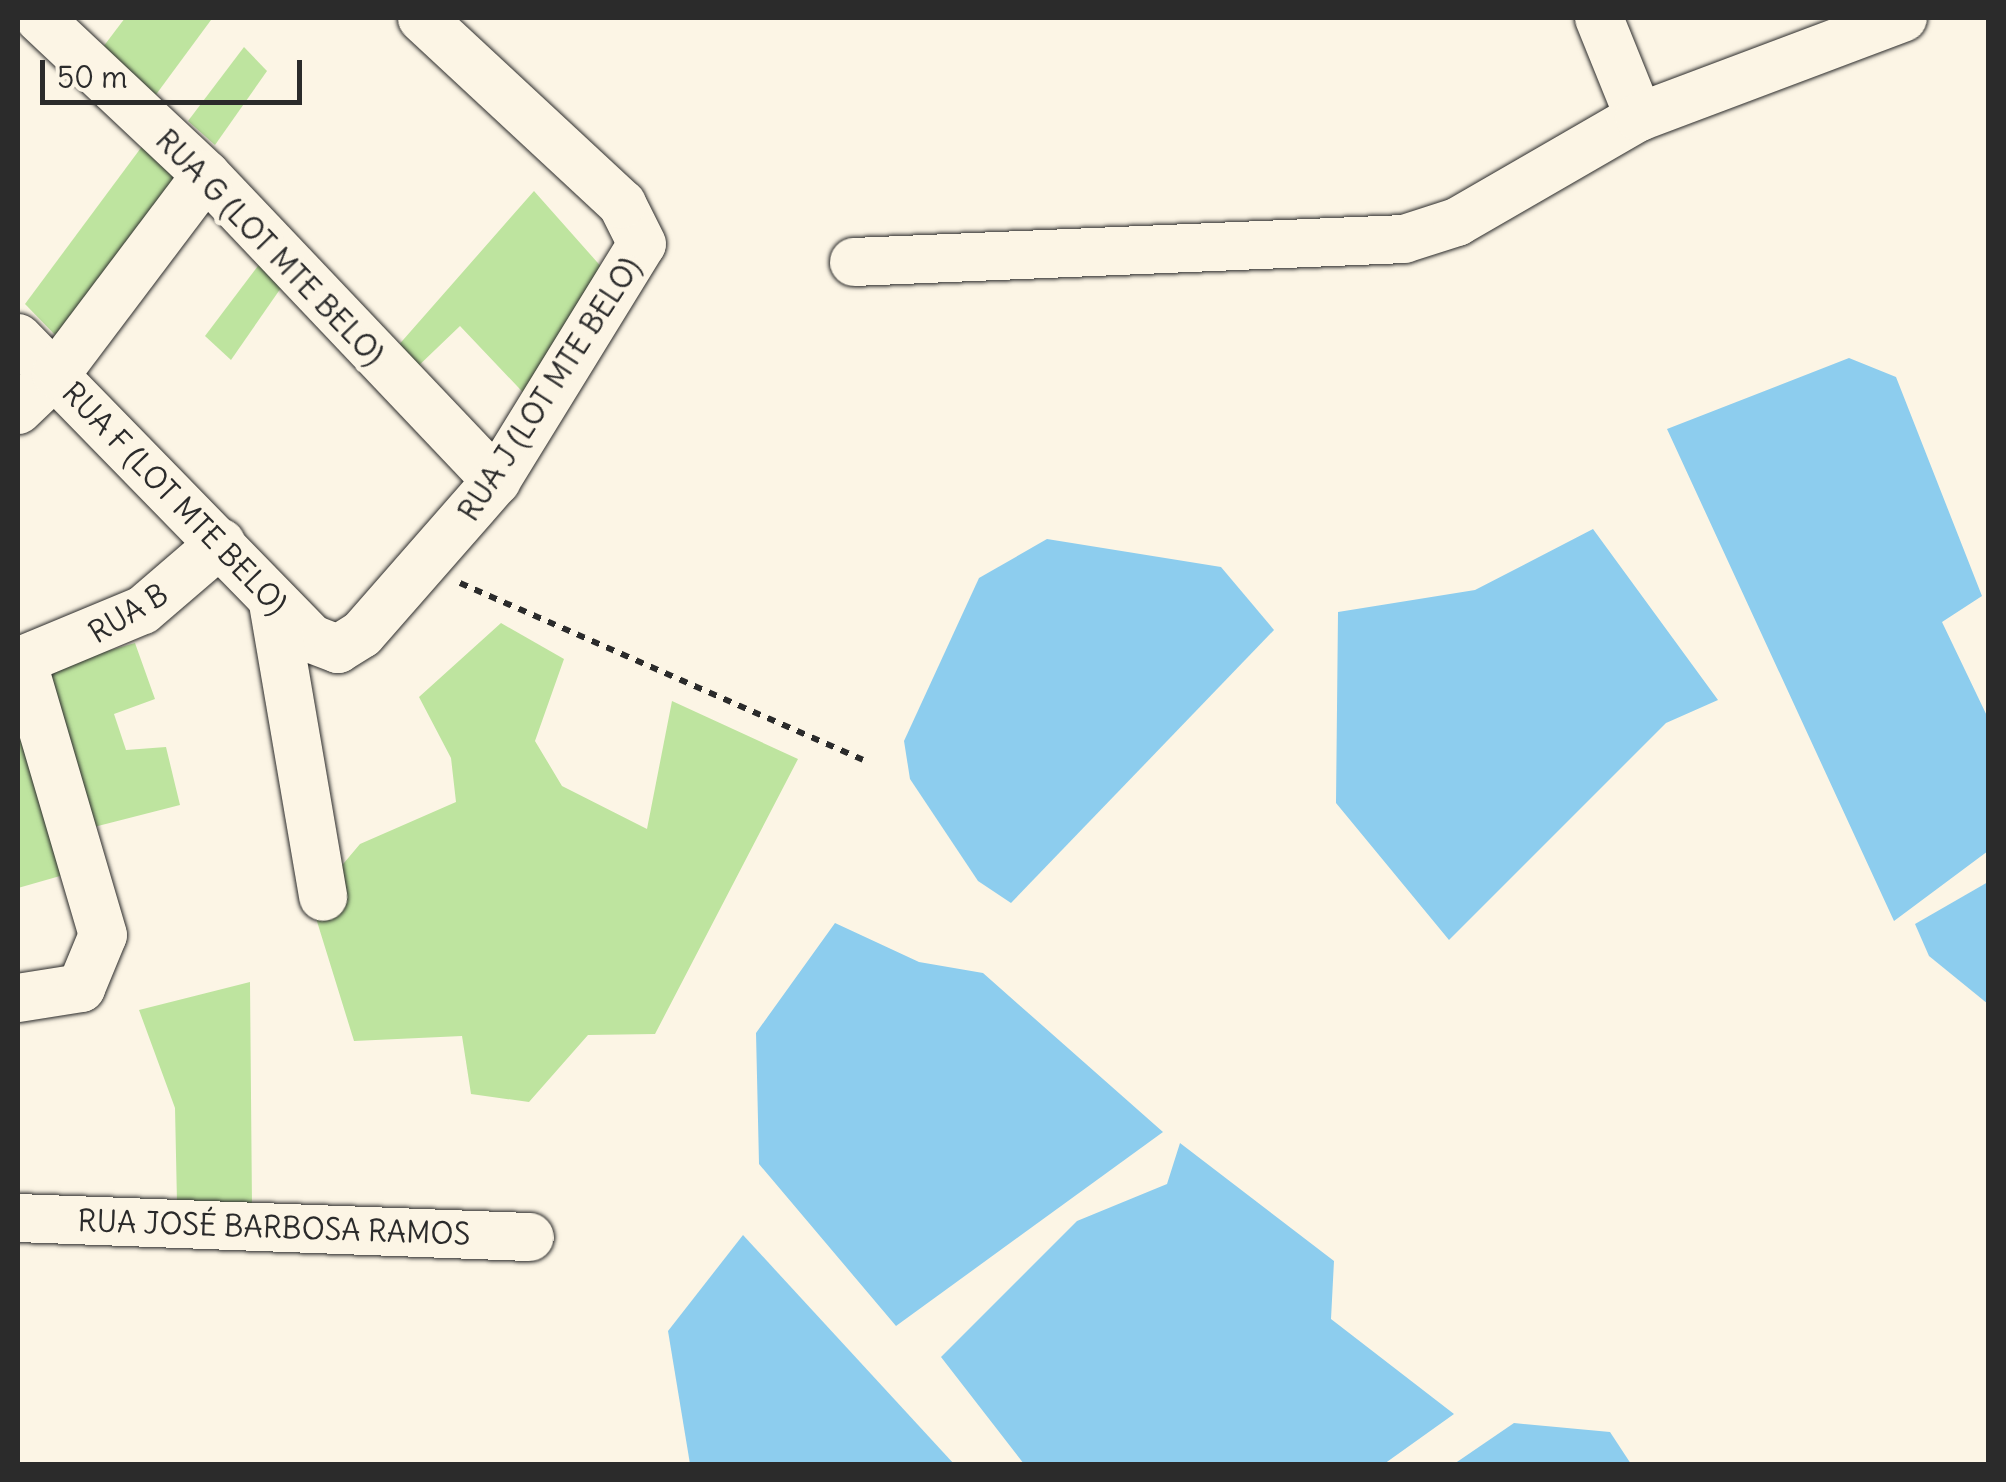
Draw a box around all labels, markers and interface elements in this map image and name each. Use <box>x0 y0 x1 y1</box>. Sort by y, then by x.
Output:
scale bar <box>45 40 308 102</box>
text: 50 m <box>57 58 127 96</box>
street label: RUA G (LOT MTE BELO) <box>148 122 392 372</box>
street label: RUA J (LOT MTE BELO) <box>450 250 648 528</box>
street label: RUA F (LOT MTE BELO) <box>55 375 295 621</box>
street label: RUA B <box>82 576 174 650</box>
street label: RUA JOSÉ BARBOSA RAMOS <box>77 1202 471 1252</box>

